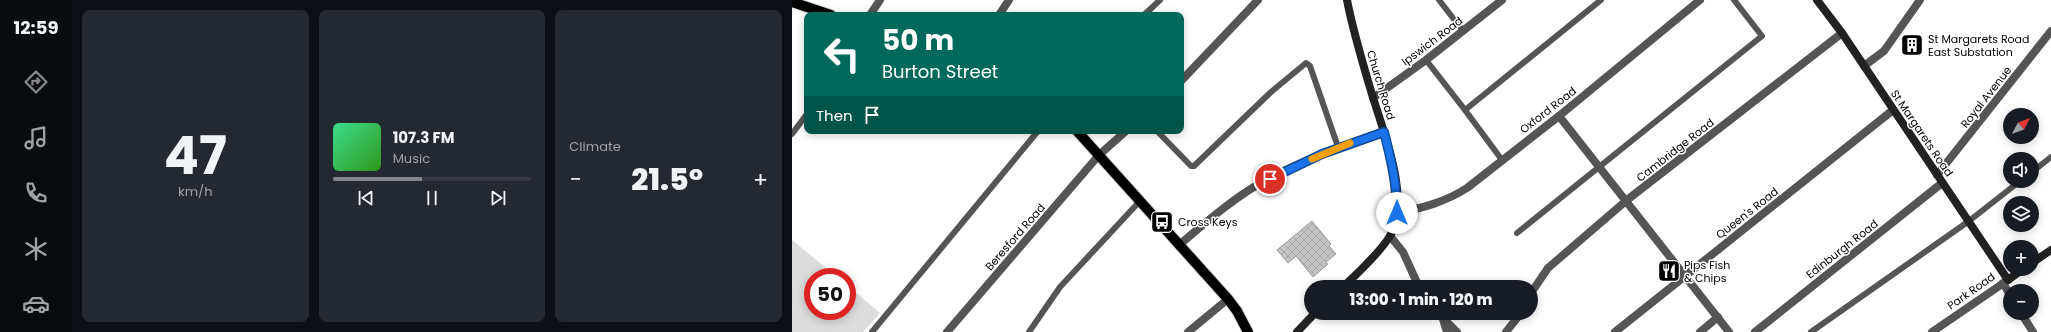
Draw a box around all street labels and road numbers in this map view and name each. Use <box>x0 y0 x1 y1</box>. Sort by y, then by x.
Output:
street label: Ipswich Road <box>1398 13 1466 69</box>
street label: Church Road <box>1363 48 1399 122</box>
street label: Royal Avenue <box>1957 63 2015 131</box>
street label: Oxford Road <box>1516 83 1580 137</box>
street label: St Margarets Road <box>1887 86 1957 180</box>
street label: Cambridge Road <box>1633 115 1717 185</box>
street label: Queen's Road <box>1712 183 1782 243</box>
street label: Beresford Road <box>981 200 1049 274</box>
street label: Edinburgh Road <box>1803 216 1881 282</box>
street label: Park Road <box>1944 269 1998 313</box>

